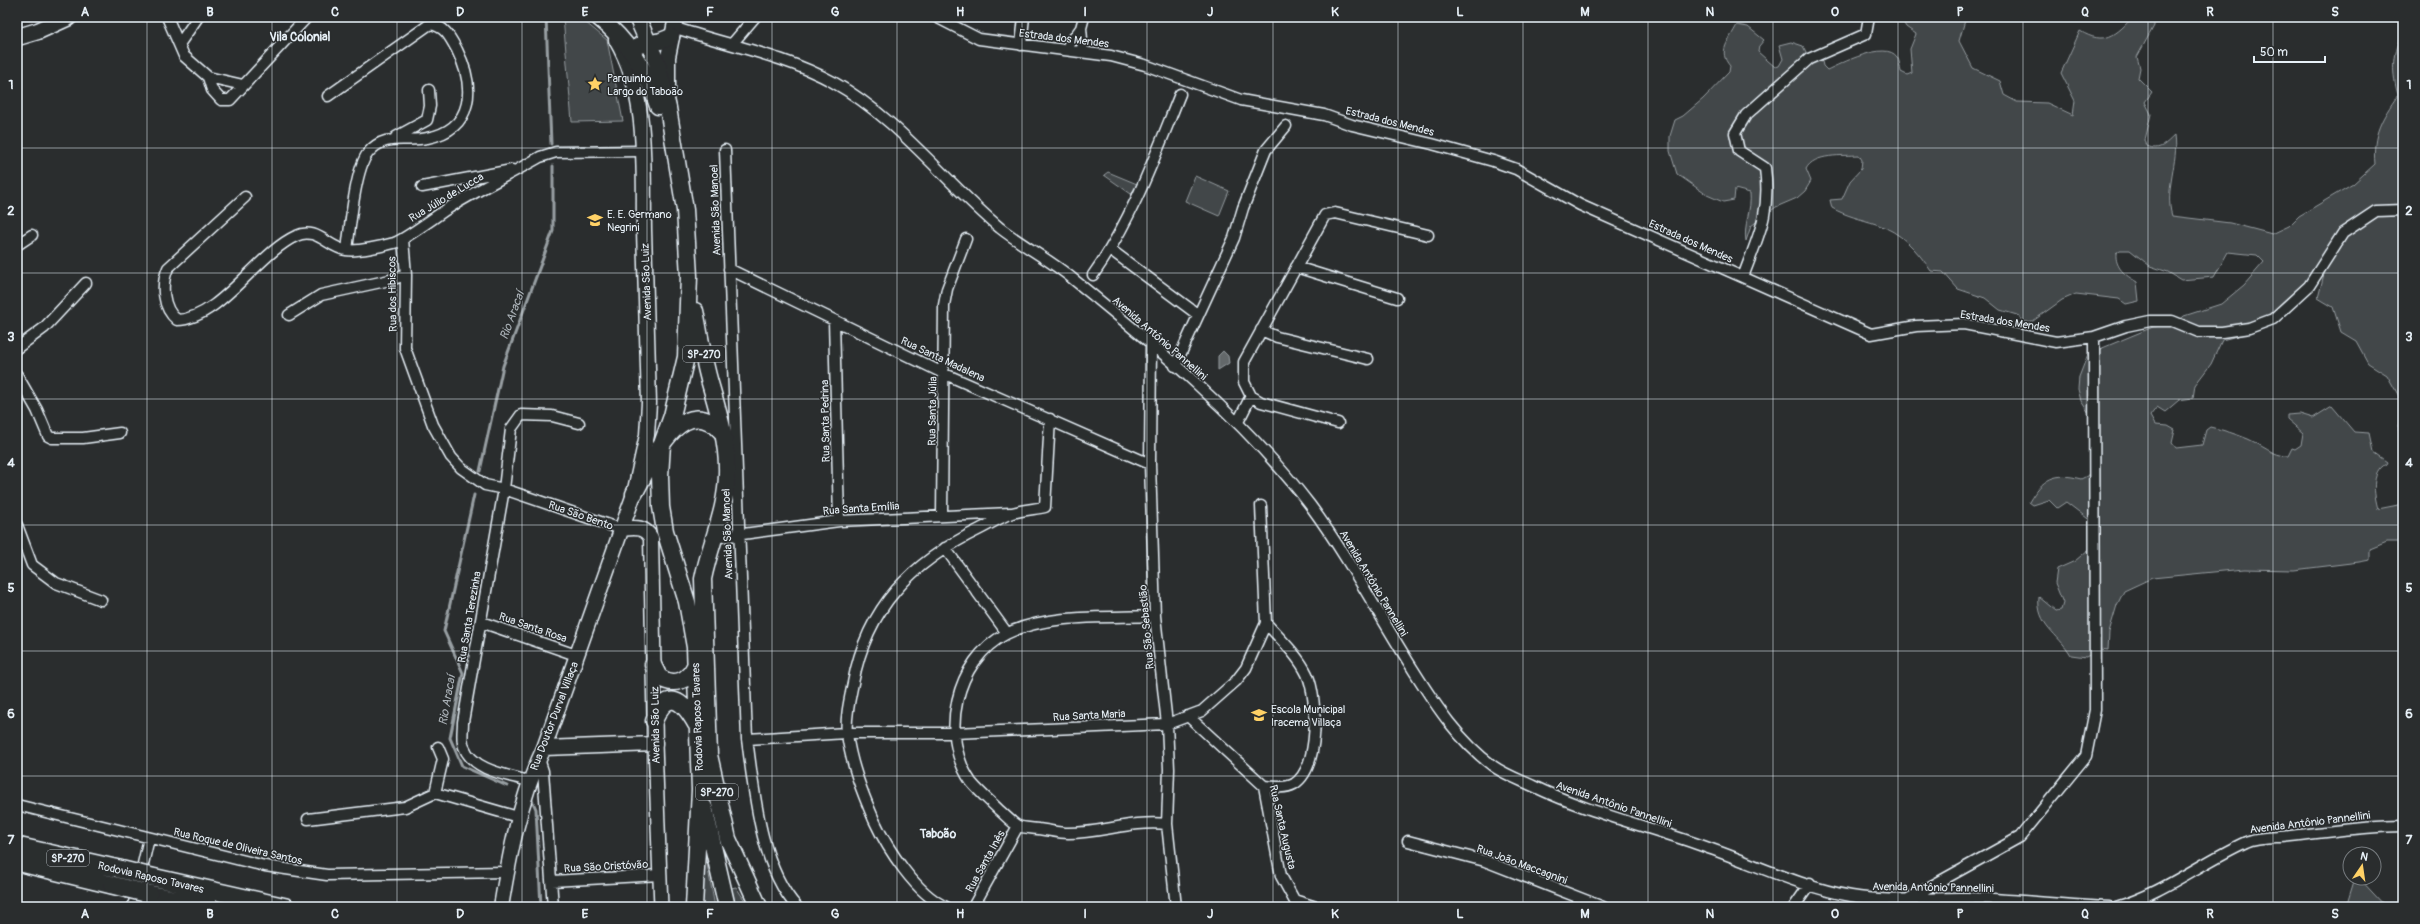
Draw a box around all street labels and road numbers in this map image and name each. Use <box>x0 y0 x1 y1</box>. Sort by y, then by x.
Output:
street label: Estrada dos Mendes <box>1018 27 1110 50</box>
street label: Estrada dos Mendes <box>1344 104 1435 139</box>
street label: Avenida São Manoel <box>707 164 724 256</box>
street label: Rua Júlio de Lucca <box>407 170 486 225</box>
street label: Estrada dos Mendes <box>1647 217 1735 266</box>
street label: Avenida São Luiz <box>639 243 654 321</box>
street label: Rua dos Hibiscos <box>385 256 400 332</box>
street label: Avenida Antônio Pannellini <box>1110 294 1210 383</box>
street label: Estrada dos Mendes <box>1959 308 2051 335</box>
street label: Rua Santa Madalena <box>899 334 987 385</box>
road number: SP-270 <box>683 346 725 362</box>
street label: Rua Santa Júlia <box>925 376 940 446</box>
street label: Rua Santa Pedrina <box>818 380 833 462</box>
street label: Avenida São Manoel <box>719 488 736 580</box>
street label: Rua São Bento <box>547 498 615 533</box>
street label: Rua Santa Emília <box>822 499 900 518</box>
street label: Avenida Antônio Pannellini <box>1337 528 1410 639</box>
street label: Rua Santa Terezinha <box>455 570 484 664</box>
street label: Rua São Sebastião <box>1136 584 1157 670</box>
street label: Rua Santa Rosa <box>497 610 569 645</box>
street label: Rua Doutor Durval Villaça <box>528 660 581 772</box>
street label: Rodovia Raposo Tavares <box>689 663 706 771</box>
street label: Avenida São Luiz <box>648 686 663 764</box>
street label: Rua Santa Maria <box>1052 707 1126 724</box>
street label: Avenida Antônio Pannellini <box>1554 779 1673 830</box>
road number: SP-270 <box>696 784 738 800</box>
street label: Rua Santa Augusta <box>1266 784 1299 871</box>
street label: Avenida Antônio Pannellini <box>2249 809 2371 836</box>
street label: Rua Roque de Oliveira Santos <box>172 825 304 868</box>
street label: Rua Santa Inês <box>963 828 1008 894</box>
street label: Rua João Maccagnini <box>1475 842 1569 887</box>
road number: SP-270 <box>47 850 89 866</box>
street label: Rua São Cristóvão <box>564 858 649 875</box>
street label: Rodovia Raposo Tavares <box>97 859 205 896</box>
street label: Avenida Antônio Pannellini <box>1872 880 1994 895</box>

